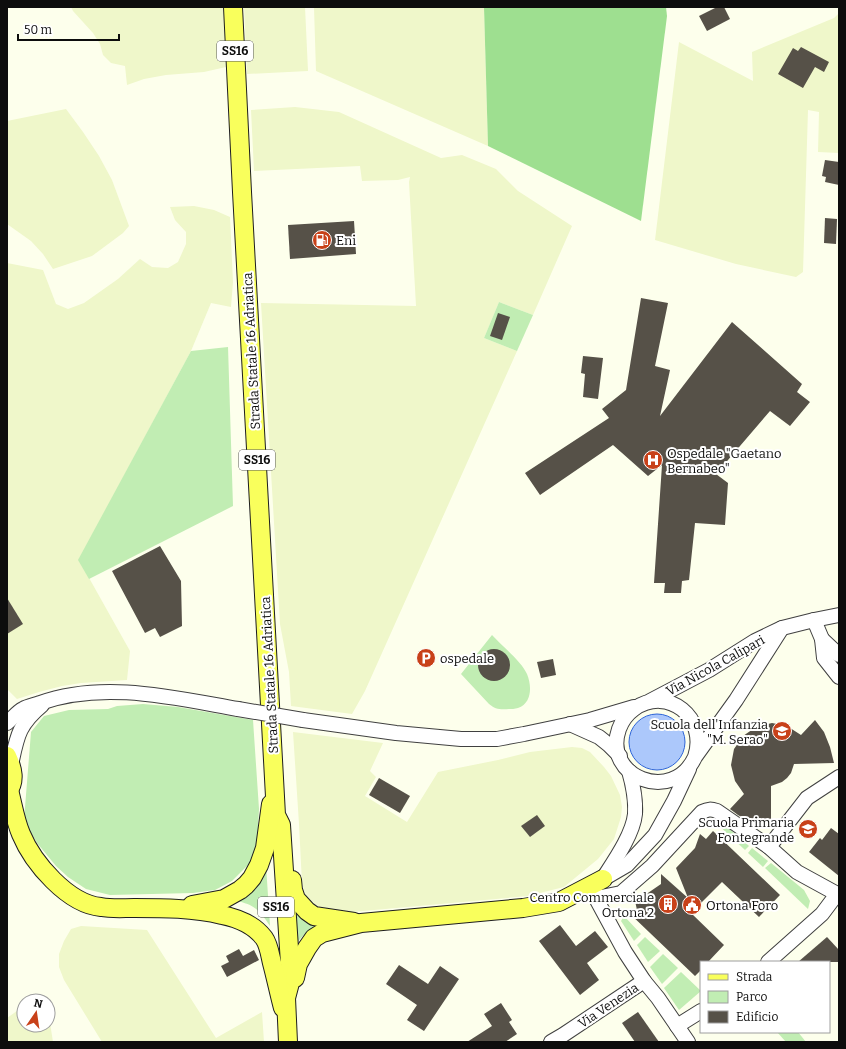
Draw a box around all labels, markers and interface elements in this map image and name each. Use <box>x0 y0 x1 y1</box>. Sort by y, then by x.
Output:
scale bar <box>18 16 119 42</box>
text: 50 m <box>24 23 53 37</box>
road number: SS16 <box>217 41 253 61</box>
fuel station icon: Eni <box>311 229 333 251</box>
place label: Eni <box>336 233 356 248</box>
street label: Strada Statale 16 Adriatica <box>240 272 263 430</box>
place label: Ospedale "Gaetano Bernabeo" <box>667 446 782 476</box>
hospital icon: Ospedale "Gaetano Bernabeo" <box>642 449 664 471</box>
road number: SS16 <box>239 450 275 470</box>
street label: Strada Statale 16 Adriatica <box>258 596 281 754</box>
street label: Via Nicola Calipari <box>663 632 767 699</box>
parking icon: ospedale <box>415 647 437 669</box>
place label: ospedale <box>440 651 494 666</box>
place label: Scuola dell'Infanzia "M. Serao" <box>650 717 768 747</box>
school or university icon: Scuola dell'Infanzia "M. Serao" <box>771 720 793 742</box>
place label: Scuola Primaria Fontegrande <box>698 815 794 845</box>
school or university icon: Scuola Primaria Fontegrande <box>797 818 819 840</box>
place label: Centro Commerciale Ortona 2 <box>529 890 654 920</box>
building icon: Centro Commerciale Ortona 2 <box>657 893 679 915</box>
public building icon: Ortona Foro <box>681 894 703 916</box>
road number: SS16 <box>258 897 294 917</box>
place label: Ortona Foro <box>706 898 778 913</box>
legend <box>700 961 830 1033</box>
text: Strada <box>736 970 773 984</box>
street label: Via Venezia <box>575 980 641 1031</box>
text: Parco <box>736 990 767 1004</box>
north arrow <box>16 993 56 1033</box>
text: N <box>33 996 44 1011</box>
text: Edificio <box>736 1010 778 1024</box>

